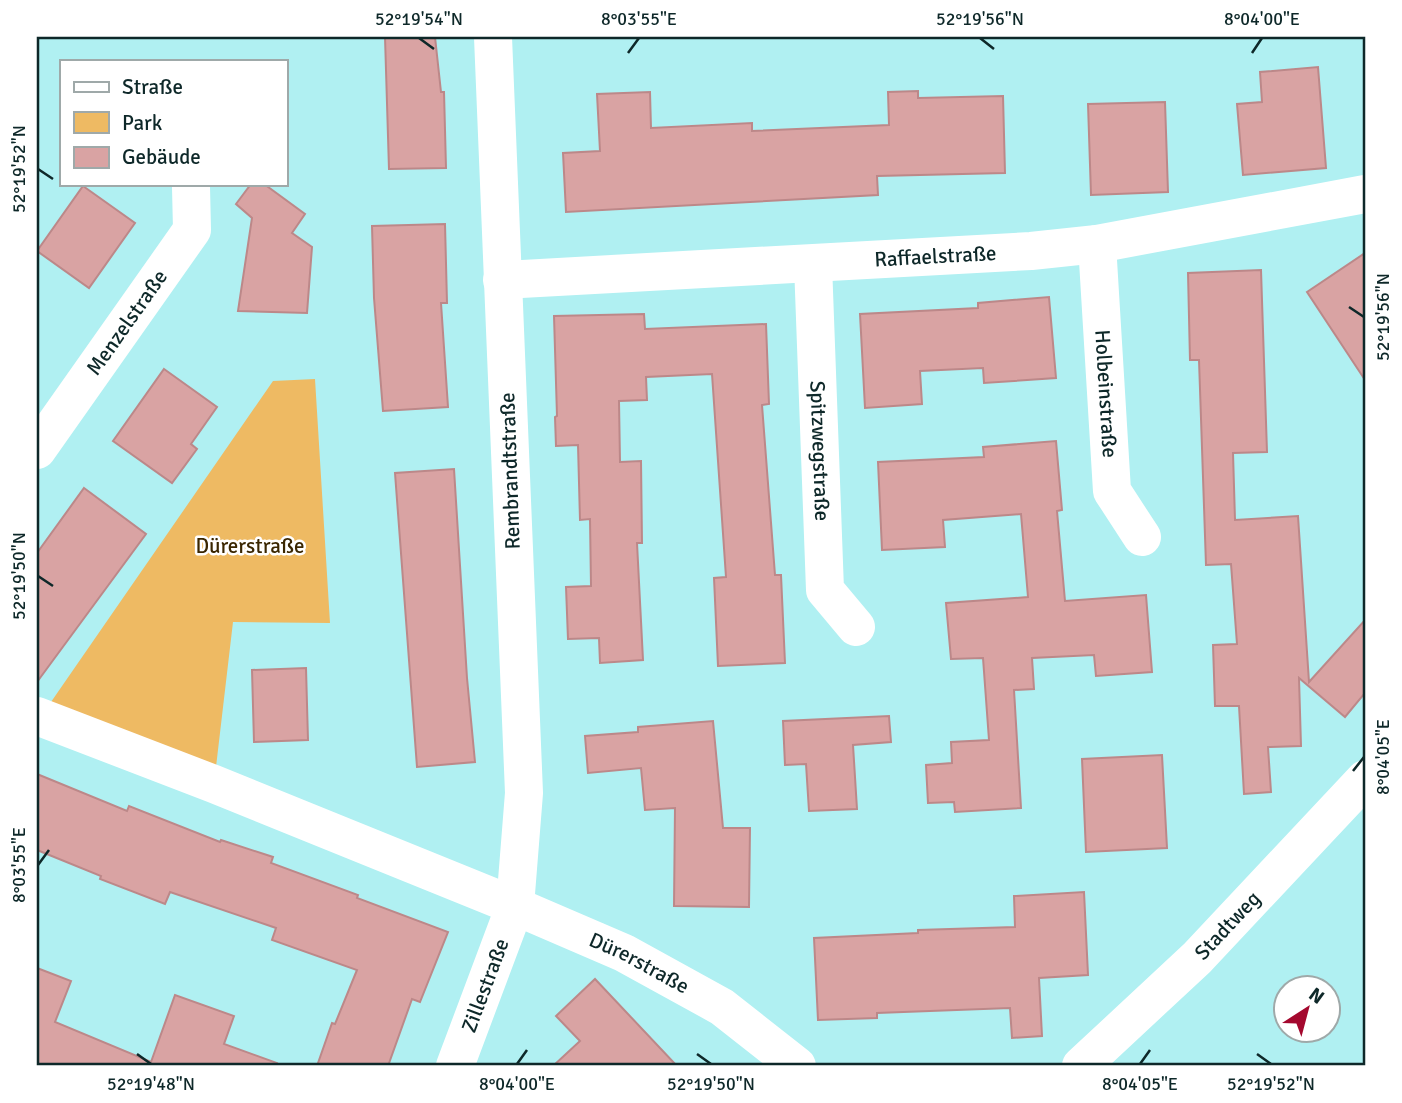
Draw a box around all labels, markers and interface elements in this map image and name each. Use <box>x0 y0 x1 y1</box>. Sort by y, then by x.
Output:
text: 52°19'54"N <box>375 8 463 30</box>
text: 8°03'55"E <box>601 8 677 30</box>
text: 52°19'56"N <box>936 8 1024 30</box>
text: 8°04'00"E <box>1224 8 1300 30</box>
legend <box>60 60 287 186</box>
text: Straße <box>122 74 183 100</box>
text: Park <box>122 110 163 136</box>
text: 52°19'52"N <box>8 125 30 213</box>
text: Gebäude <box>122 144 201 170</box>
street label: Raffaelstraße <box>874 240 997 273</box>
street label: Menzelstraße <box>81 265 173 380</box>
text: 52°19'56"N <box>1372 273 1394 361</box>
street label: Holbeinstraße <box>1089 329 1123 459</box>
street label: Spitzwegstraße <box>804 380 835 522</box>
street label: Rembrandtstraße <box>494 392 526 550</box>
text: 52°19'50"N <box>8 532 30 620</box>
park label: Dürerstraße <box>195 533 305 559</box>
text: 8°04'05"E <box>1372 719 1394 795</box>
text: 8°03'55"E <box>8 827 30 903</box>
street label: Stadtweg <box>1189 886 1266 965</box>
street label: Dürerstraße <box>585 927 694 999</box>
street label: Zillestraße <box>456 935 515 1036</box>
north arrow <box>1272 974 1342 1044</box>
text: N <box>1304 982 1329 1010</box>
text: 52°19'48"N <box>107 1073 195 1095</box>
text: 8°04'00"E <box>479 1073 555 1095</box>
text: 52°19'50"N <box>667 1073 755 1095</box>
text: 8°04'05"E <box>1102 1073 1178 1095</box>
text: 52°19'52"N <box>1227 1073 1315 1095</box>

